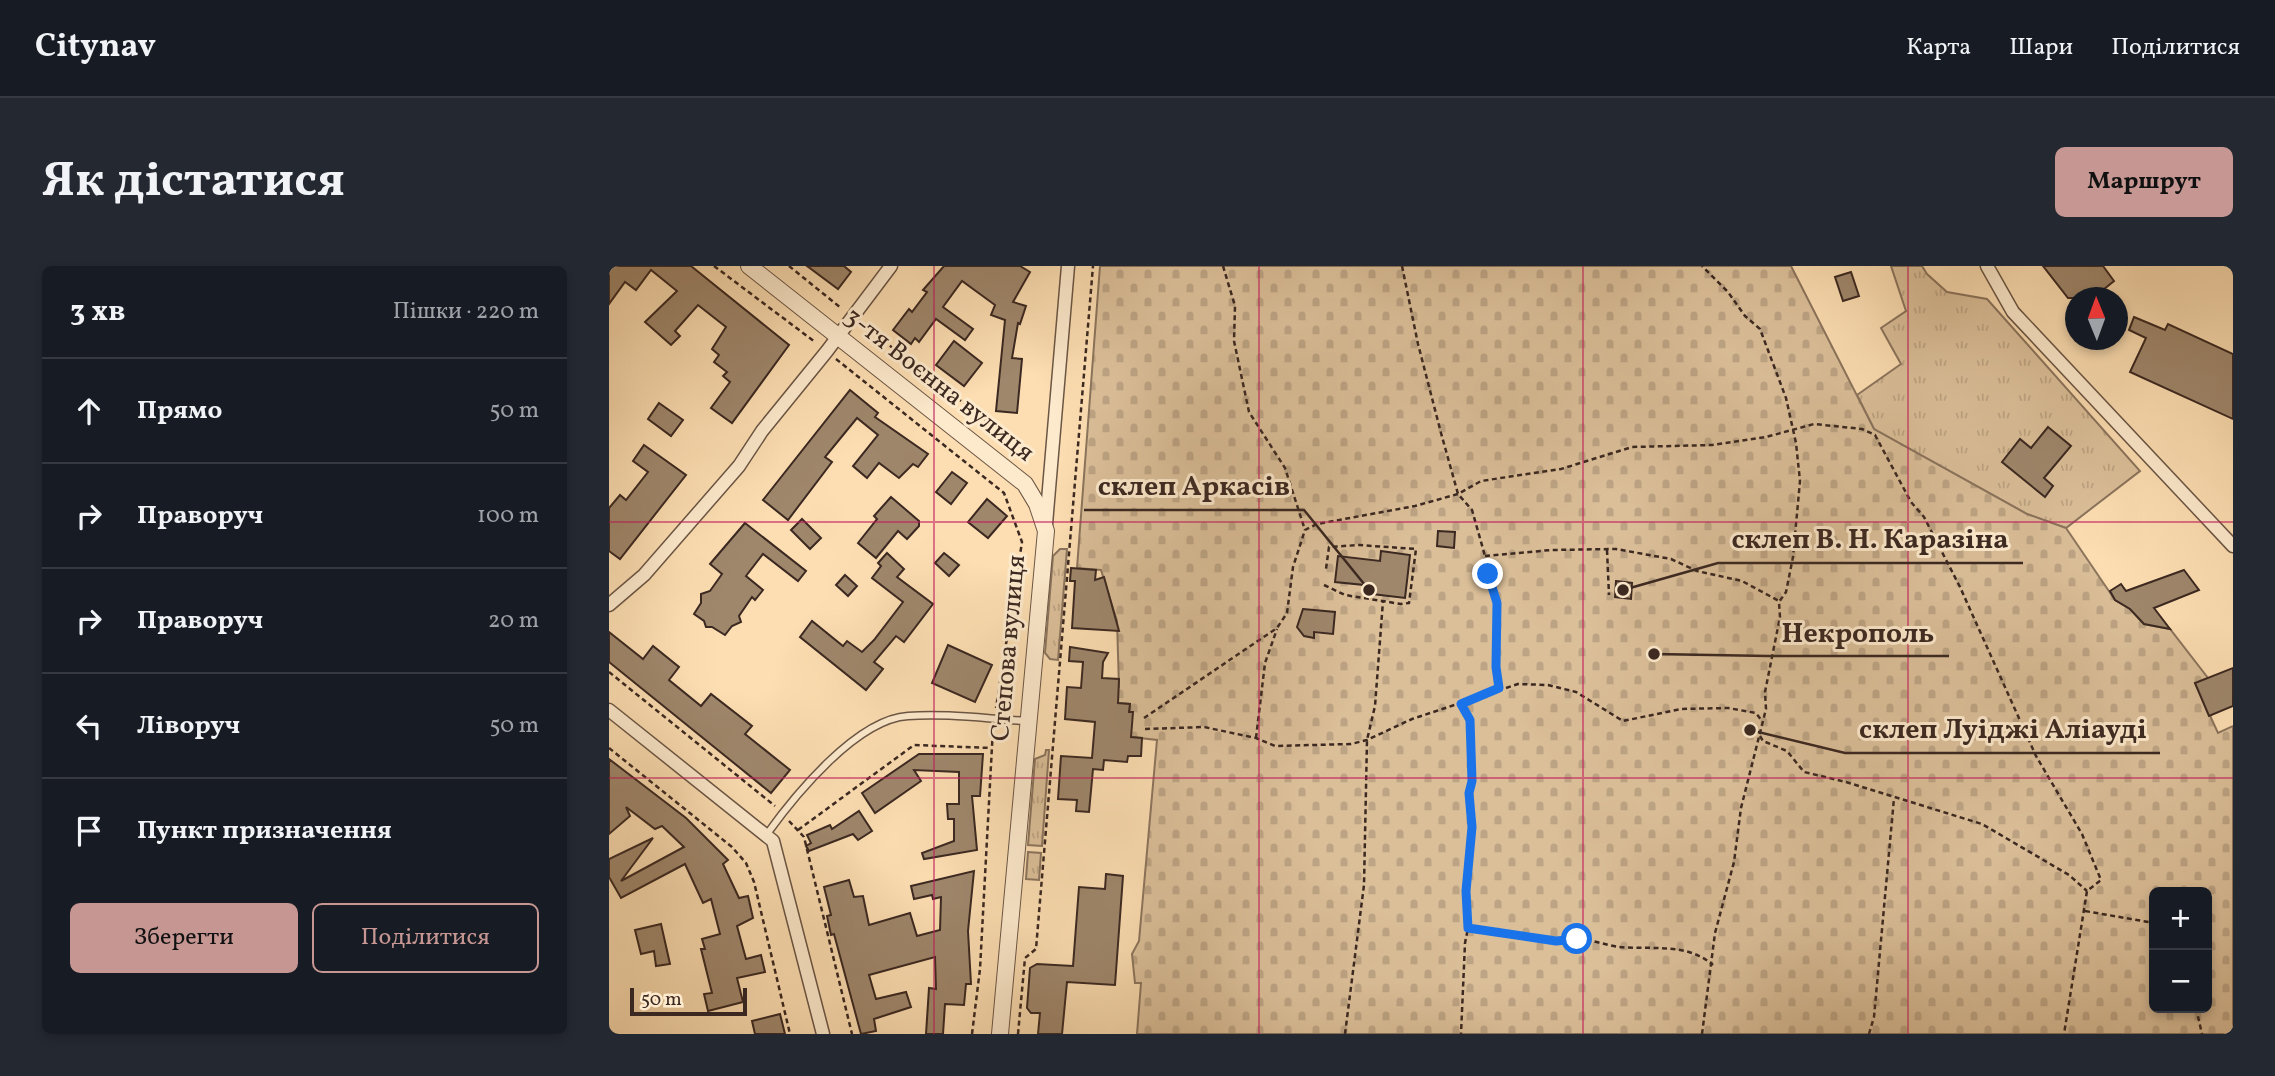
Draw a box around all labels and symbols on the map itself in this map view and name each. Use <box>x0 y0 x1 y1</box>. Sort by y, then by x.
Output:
north arrow <box>2065 287 2128 350</box>
street label: 3-тя Воєнна вулиця <box>836 299 1042 471</box>
callout: склеп Аркасів <box>1084 461 1304 510</box>
text: склеп Аркасів <box>1098 468 1290 507</box>
callout: склеп В. Н. Каразіна <box>1718 514 2023 563</box>
text: склеп В. Н. Каразіна <box>1732 521 2008 560</box>
street label: Степова вулиця <box>983 553 1035 743</box>
route end <box>1472 558 1503 589</box>
callout: Некрополь <box>1768 607 1949 656</box>
text: Некрополь <box>1782 615 1934 654</box>
callout: склеп Луіджі Аліауді <box>1845 704 2160 753</box>
text: склеп Луіджі Аліауді <box>1859 711 2147 750</box>
route start <box>1561 923 1592 954</box>
scale bar <box>630 985 747 1017</box>

